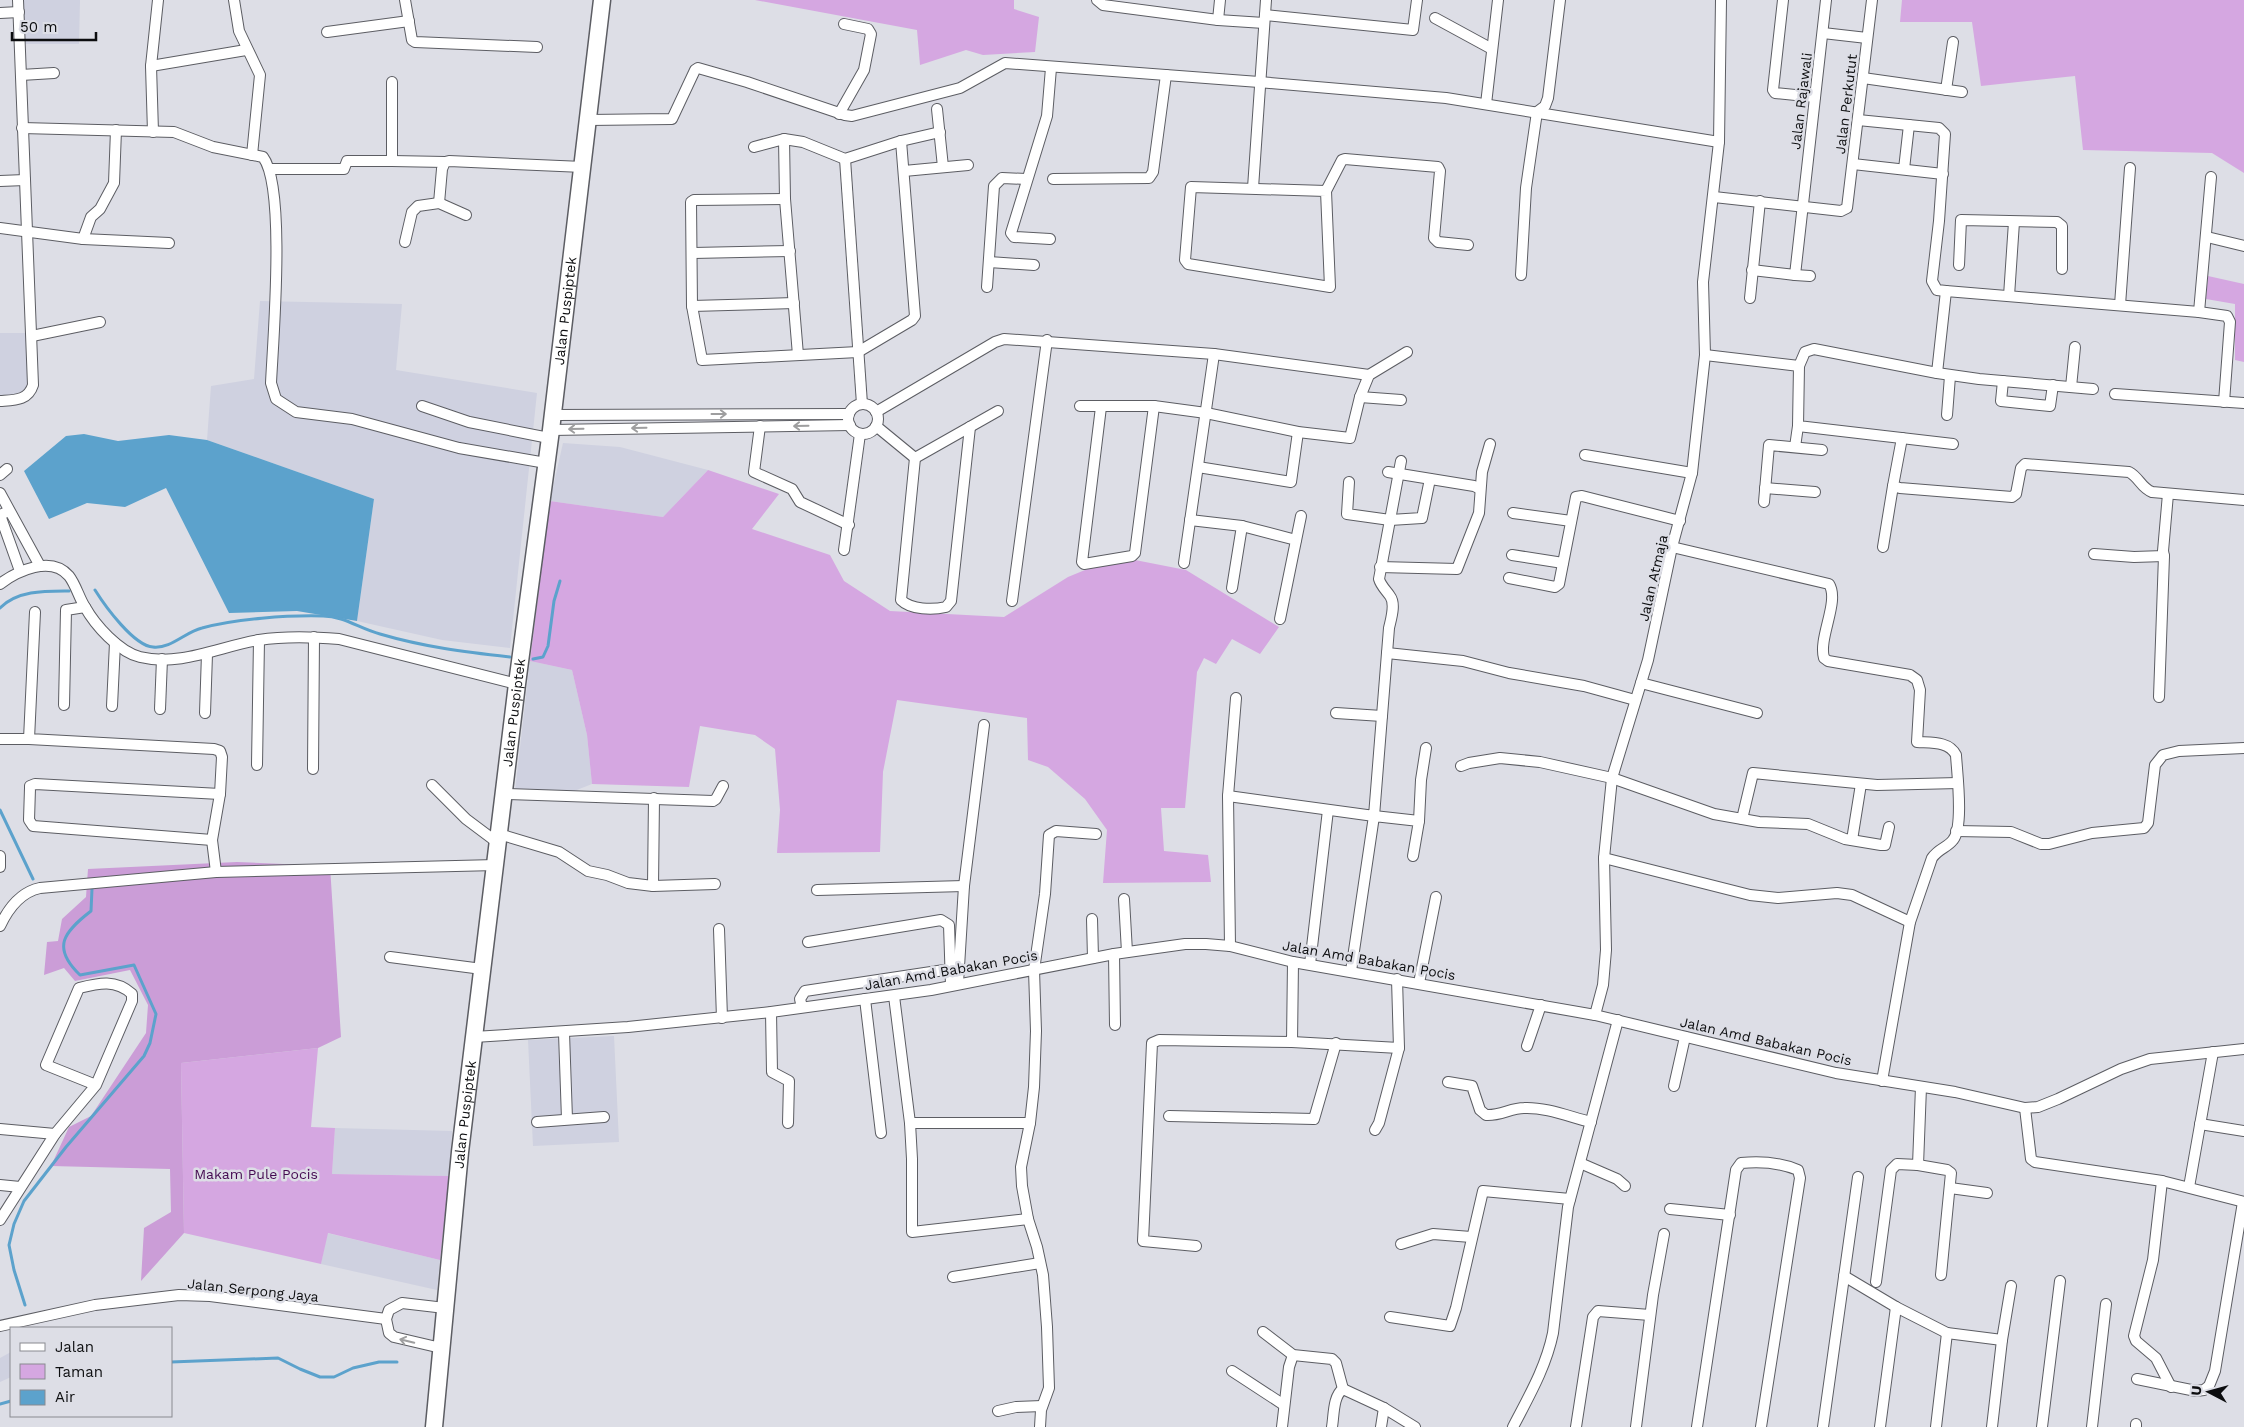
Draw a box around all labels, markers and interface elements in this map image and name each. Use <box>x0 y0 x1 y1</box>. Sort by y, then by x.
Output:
scale bar <box>12 10 96 42</box>
text: 50 m <box>20 18 57 36</box>
street label: Jalan Rajawali <box>1787 52 1815 150</box>
street label: Jalan Perkutut <box>1832 53 1860 155</box>
street label: Jalan Puspiptek <box>551 256 580 366</box>
one-way arrow <box>710 409 726 419</box>
one-way arrow <box>793 421 810 431</box>
one-way arrow <box>631 423 647 433</box>
one-way arrow <box>568 424 584 434</box>
street label: Jalan Atmaja <box>1635 533 1671 623</box>
street label: Jalan Puspiptek <box>499 657 528 768</box>
street label: Jalan Amd Babakan Pocis <box>1281 937 1457 983</box>
street label: Jalan Amd Babakan Pocis <box>863 947 1039 993</box>
street label: Jalan Amd Babakan Pocis <box>1679 1013 1853 1069</box>
street label: Jalan Puspiptek <box>450 1059 479 1169</box>
park label: Makam Pule Pocis <box>194 1166 318 1182</box>
street label: Jalan Serpong Jaya <box>187 1275 319 1305</box>
legend <box>10 1327 172 1417</box>
one-way arrow <box>400 1336 416 1345</box>
text: Jalan <box>55 1338 94 1356</box>
text: Taman <box>55 1363 103 1381</box>
north arrow <box>2184 1367 2234 1417</box>
text: U <box>2188 1385 2205 1396</box>
text: Air <box>55 1388 75 1406</box>

